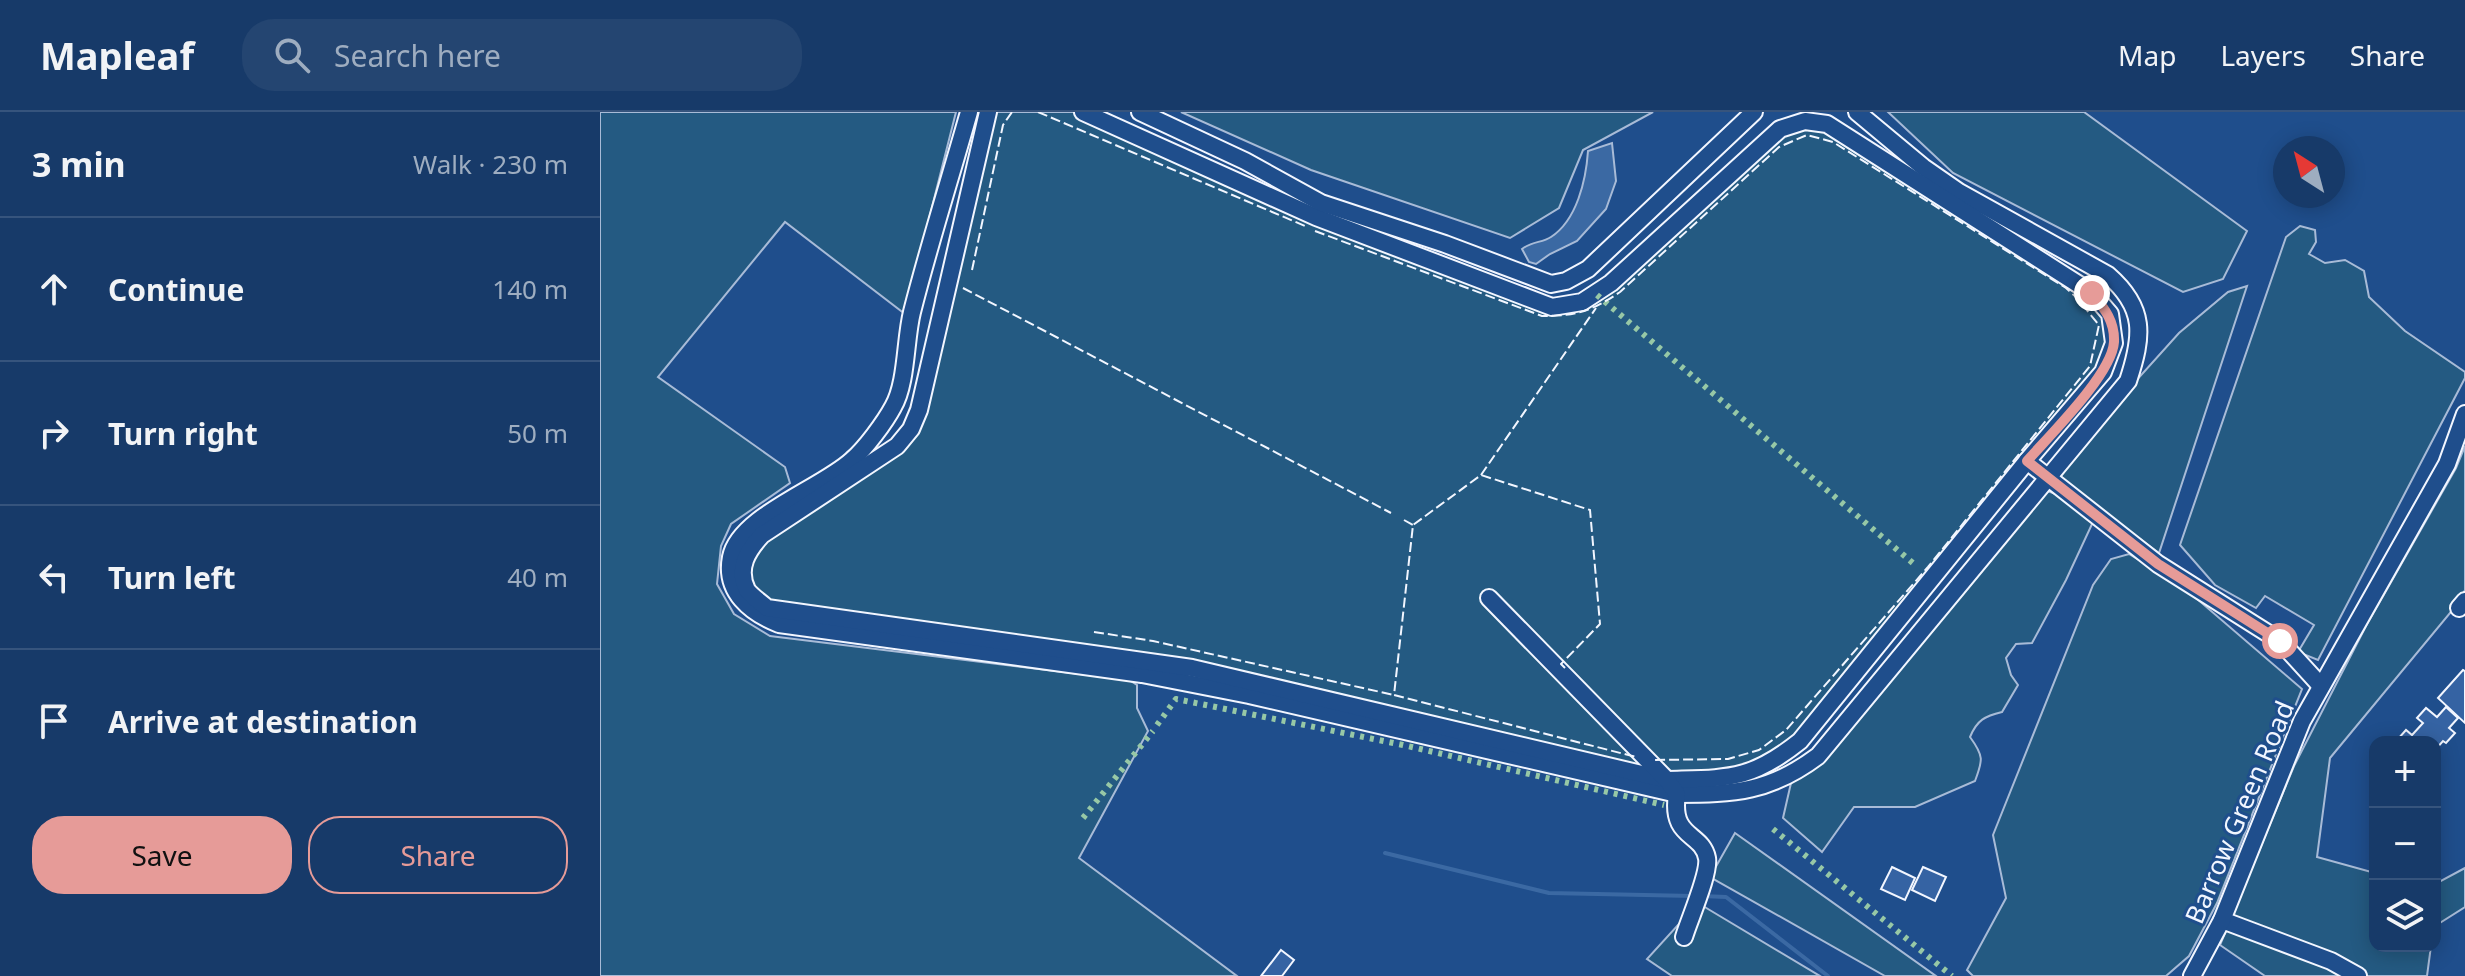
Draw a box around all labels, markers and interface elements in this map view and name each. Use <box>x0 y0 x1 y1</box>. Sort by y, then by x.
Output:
search box <box>242 19 802 91</box>
text: Mapleaf <box>40 29 194 81</box>
icon: search <box>270 33 314 77</box>
text: Search here <box>334 35 501 76</box>
text: Map <box>2118 36 2176 74</box>
text: Layers <box>2220 36 2306 74</box>
text: Share <box>2350 36 2425 74</box>
north arrow <box>2273 136 2345 208</box>
text: 3 min <box>32 141 126 187</box>
text: Walk · 230 m <box>413 146 568 182</box>
icon: ahead <box>32 267 76 311</box>
text: Continue <box>108 269 244 310</box>
text: 140 m <box>492 271 568 307</box>
route end <box>2074 275 2110 311</box>
icon: right <box>32 411 76 455</box>
text: Turn right <box>108 413 258 454</box>
text: 50 m <box>507 415 568 451</box>
icon: left <box>32 555 76 599</box>
text: Turn left <box>108 557 236 598</box>
text: 40 m <box>507 559 568 595</box>
route start <box>2262 623 2298 659</box>
street label: Barrow Green Road <box>2176 695 2302 929</box>
icon: arrive <box>32 699 76 743</box>
text: Arrive at destination <box>108 701 418 742</box>
map controls <box>2369 736 2441 952</box>
button: + <box>2369 736 2441 808</box>
button: − <box>2369 808 2441 880</box>
button: Save <box>32 816 292 894</box>
button: Share <box>308 816 568 894</box>
button: layers <box>2369 880 2441 952</box>

